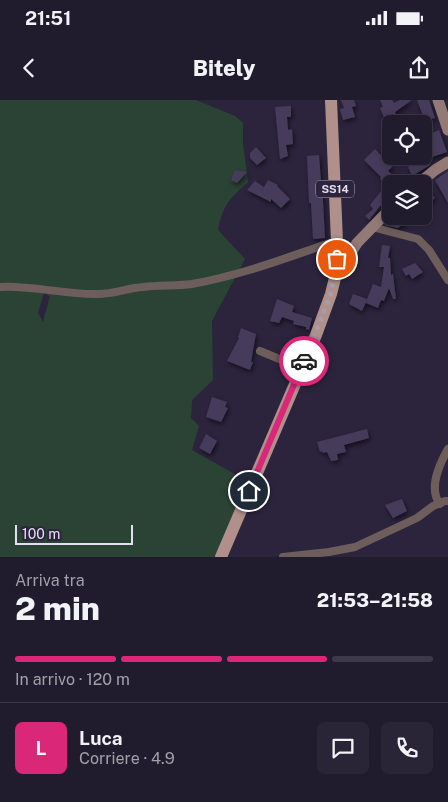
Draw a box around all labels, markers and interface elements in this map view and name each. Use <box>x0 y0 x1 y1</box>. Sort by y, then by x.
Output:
text: 21:51 <box>25 7 71 29</box>
icon: back <box>15 54 43 82</box>
icon: share <box>405 54 433 82</box>
text: Bitely <box>193 55 255 81</box>
map controls <box>382 115 432 225</box>
button: locate <box>382 115 432 165</box>
button: layers <box>382 175 432 225</box>
road number: SS14 <box>316 180 354 198</box>
pin <box>316 238 358 280</box>
icon: bag <box>323 245 351 273</box>
courier <box>279 336 329 386</box>
icon: car <box>290 347 318 375</box>
pin <box>228 470 270 512</box>
icon: home <box>235 477 263 505</box>
scale bar <box>15 522 132 545</box>
text: 100 m <box>22 526 60 542</box>
text: Arriva tra <box>15 571 85 590</box>
text: 21:53–21:58 <box>317 589 433 611</box>
text: 2 min <box>15 590 100 627</box>
text: In arrivo · 120 m <box>15 670 130 689</box>
button: chat <box>317 722 369 774</box>
button: phone <box>381 722 433 774</box>
text: Luca <box>79 727 123 749</box>
text: L <box>36 737 46 759</box>
text: Corriere · 4.9 <box>79 749 175 768</box>

